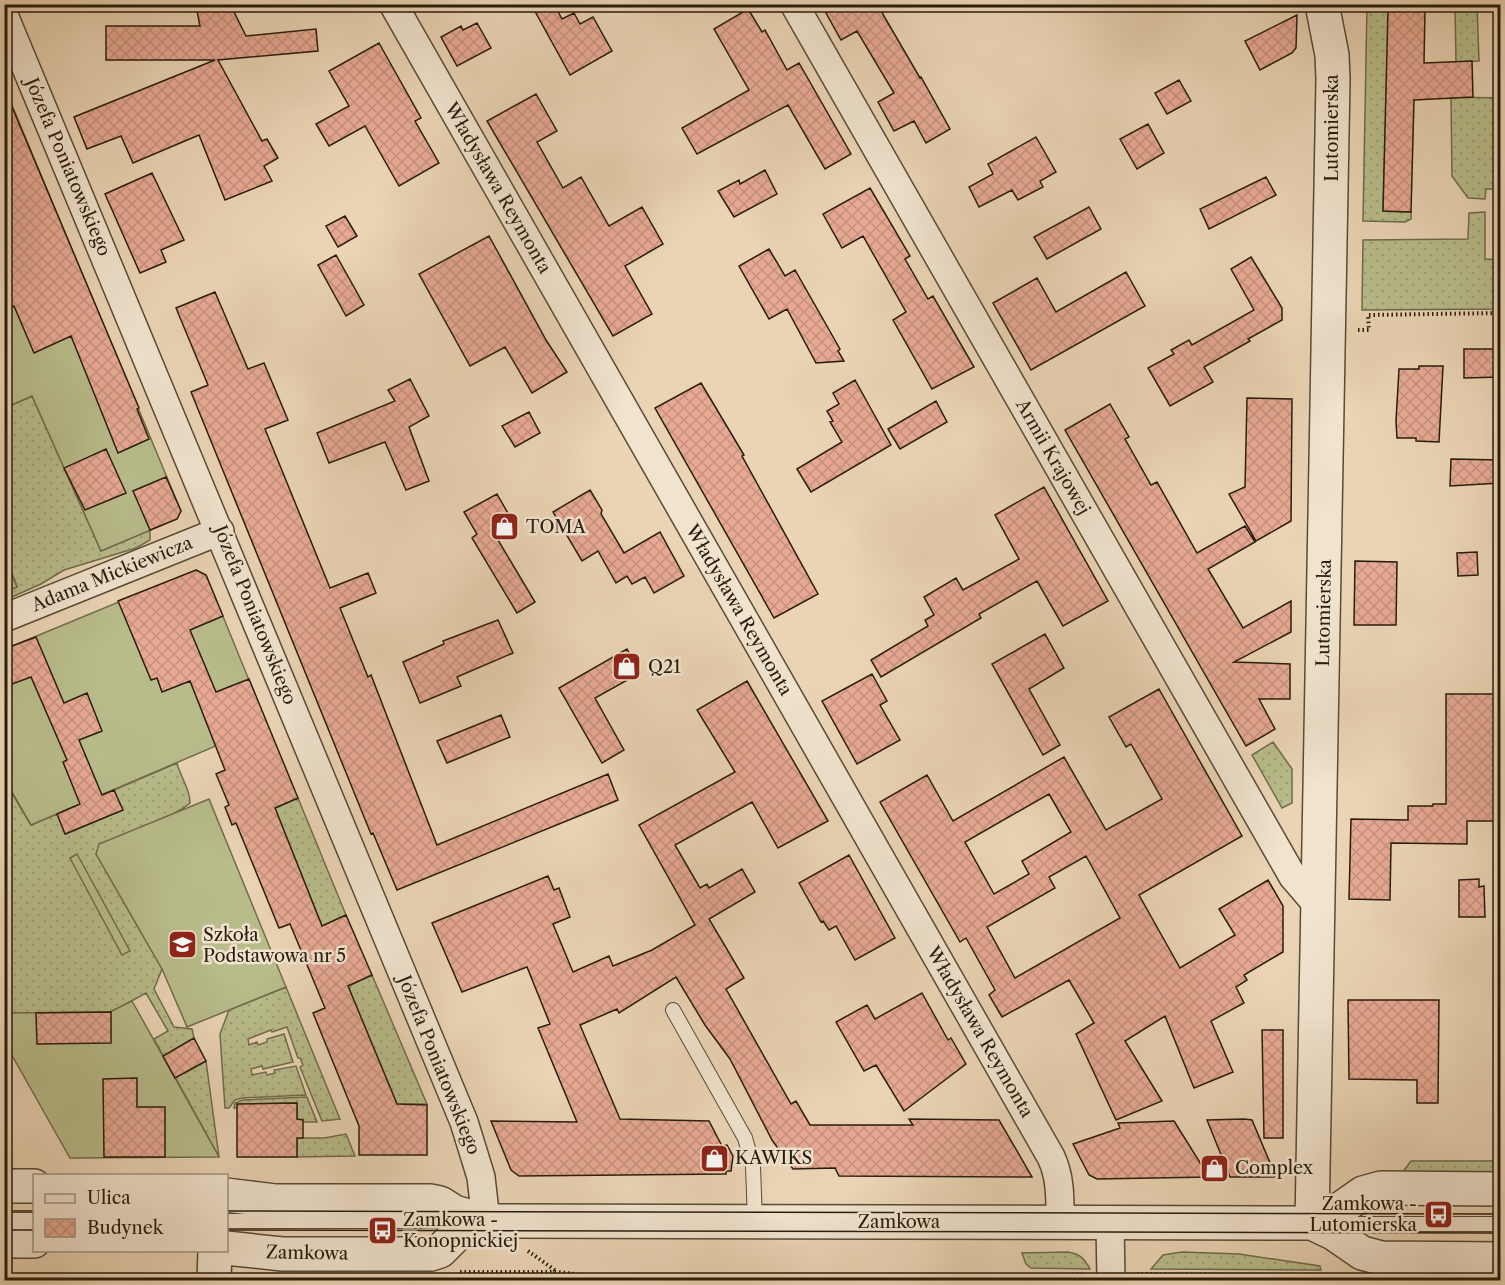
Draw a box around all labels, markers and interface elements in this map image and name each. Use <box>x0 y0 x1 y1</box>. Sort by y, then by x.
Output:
street label: Józefa Poniatowskiego <box>19 72 116 259</box>
street label: Lutomierska <box>1321 74 1343 182</box>
street label: Władysława Reymonta <box>439 98 556 278</box>
street label: Armii Krajowej <box>1011 394 1095 519</box>
shop icon: TOMA <box>489 511 521 543</box>
place label: TOMA <box>526 516 586 538</box>
street label: Józefa Poniatowskiego <box>208 519 301 708</box>
street label: Władysława Reymonta <box>680 520 797 700</box>
street label: Adama Mickiewicza <box>27 531 196 617</box>
street label: Lutomierska <box>1312 559 1336 667</box>
shop icon: Q21 <box>611 651 643 683</box>
place label: Q21 <box>648 656 681 678</box>
place label: Szkoła Podstawowa nr 5 <box>203 924 346 967</box>
school or university icon: Szkoła Podstawowa nr 5 <box>166 929 198 961</box>
street label: Władysława Reymonta <box>921 942 1038 1122</box>
street label: Józefa Poniatowskiego <box>392 969 485 1158</box>
shop icon: KAWIKS <box>698 1142 730 1174</box>
place label: KAWIKS <box>735 1147 812 1169</box>
shop icon: Complex <box>1198 1152 1230 1184</box>
place label: Complex <box>1235 1157 1313 1179</box>
legend <box>33 1174 228 1252</box>
text: Ulica <box>87 1187 131 1209</box>
place label: Zamkowa - Lutomierska <box>1309 1193 1417 1236</box>
bus stop icon: Zamkowa - Lutomierska <box>1422 1198 1454 1230</box>
place label: Zamkowa - Konopnickiej <box>403 1209 518 1252</box>
street label: Zamkowa <box>858 1211 941 1233</box>
bus stop icon: Zamkowa - Konopnickiej <box>366 1214 398 1246</box>
text: Budynek <box>87 1217 165 1239</box>
street label: Zamkowa <box>266 1241 349 1265</box>

